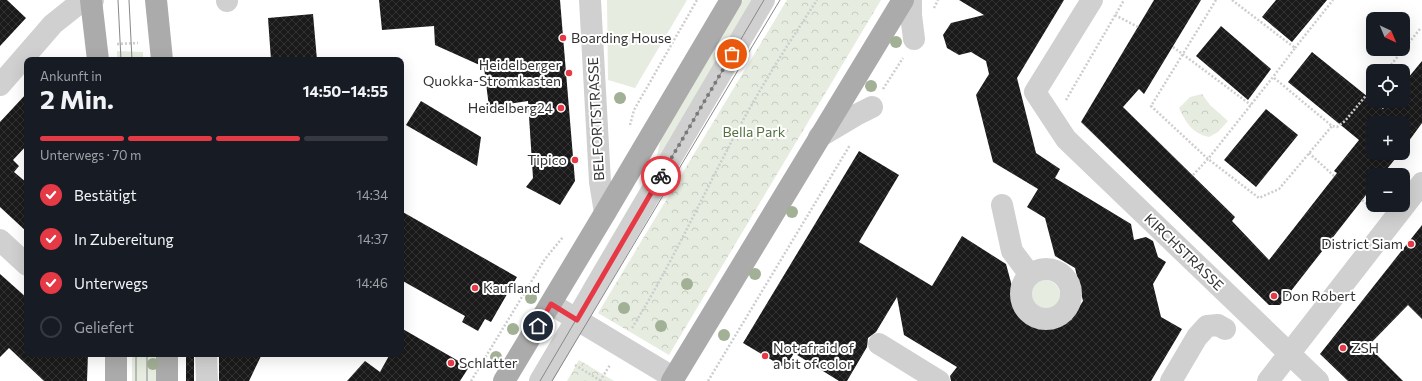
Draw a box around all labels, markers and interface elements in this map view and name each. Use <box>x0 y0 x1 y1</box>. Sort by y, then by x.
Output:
north arrow <box>1366 12 1410 56</box>
map controls <box>1366 12 1410 212</box>
place label: Boarding House <box>571 29 671 46</box>
marker: Boarding House <box>558 33 568 43</box>
pin <box>715 37 749 71</box>
icon: bag <box>721 43 743 65</box>
place label: Heidelberger Quokka-Stromkasten <box>423 56 561 89</box>
street label: BELFORTSTRASSE <box>584 57 607 181</box>
button: locate <box>1366 64 1410 108</box>
text: Ankunft in <box>40 68 102 84</box>
marker: Heidelberger Quokka-Stromkasten <box>564 68 574 78</box>
text: 14:50–14:55 <box>303 82 388 100</box>
text: 2 Min. <box>40 83 114 114</box>
place label: Heidelberg24 <box>468 99 554 116</box>
marker: Heidelberg24 <box>556 103 566 113</box>
button: + <box>1366 116 1410 160</box>
park label: Bella Park <box>723 123 786 140</box>
text: Unterwegs · 70 m <box>40 147 141 163</box>
place label: Tipico <box>527 151 567 168</box>
marker: Tipico <box>570 155 580 165</box>
courier <box>641 156 681 196</box>
icon: bike <box>650 165 672 187</box>
button: − <box>1366 168 1410 212</box>
icon: check <box>40 184 62 206</box>
text: Bestätigt <box>74 186 137 204</box>
text: 14:34 <box>356 187 388 203</box>
street label: KIRCHSTRASSE <box>1141 210 1227 294</box>
icon: check <box>40 228 62 250</box>
text: In Zubereitung <box>74 230 174 248</box>
text: 14:37 <box>357 231 388 247</box>
place label: District Siam <box>1321 235 1403 252</box>
marker: District Siam <box>1406 239 1416 249</box>
icon: check <box>40 272 62 294</box>
text: Unterwegs <box>74 274 148 292</box>
text: 14:46 <box>356 275 388 291</box>
place label: Kaufland <box>483 279 540 296</box>
marker: Kaufland <box>470 283 480 293</box>
place label: Don Robert <box>1282 287 1356 304</box>
marker: Don Robert <box>1269 291 1279 301</box>
pin <box>521 309 555 343</box>
icon: home <box>527 315 549 337</box>
text: Geliefert <box>74 318 134 336</box>
place label: Not afraid of a bit of color <box>773 339 854 372</box>
place label: ZSH <box>1351 339 1379 356</box>
marker: ZSH <box>1338 343 1348 353</box>
marker: Not afraid of a bit of color <box>760 351 770 361</box>
place label: Schlatter <box>459 354 518 371</box>
marker: Schlatter <box>446 358 456 368</box>

